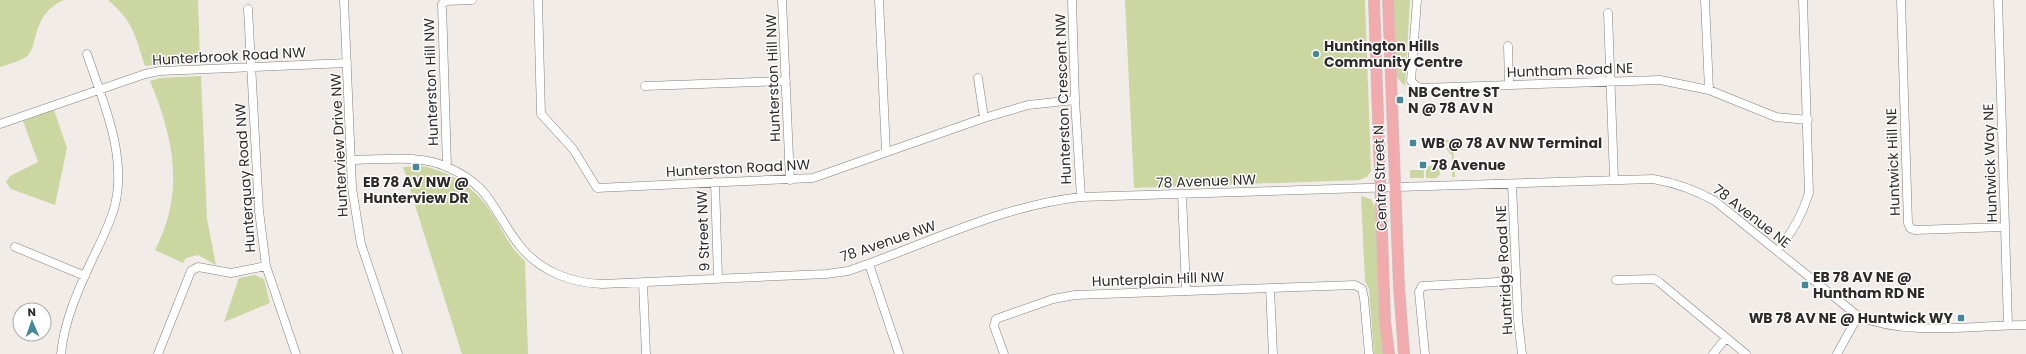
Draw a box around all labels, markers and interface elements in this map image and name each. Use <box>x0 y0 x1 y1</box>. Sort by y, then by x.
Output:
street label: Hunterston Hill NW <box>761 13 785 142</box>
street label: Hunterston Crescent NW <box>1050 13 1076 185</box>
street label: Hunterston Hill NW <box>419 17 443 146</box>
place label: Huntington Hills Community Centre <box>1324 36 1463 72</box>
street label: Hunterbrook Road NW <box>152 42 307 70</box>
marker: Huntington Hills Community Centre <box>1311 49 1321 59</box>
street label: Huntham Road NE <box>1506 58 1634 82</box>
street label: Hunterview Drive NW <box>325 72 353 218</box>
place label: NB Centre ST N @ 78 AV N <box>1408 82 1500 118</box>
marker: NB Centre ST N @ 78 AV N <box>1395 95 1405 105</box>
street label: Hunterquay Road NW <box>230 102 260 253</box>
street label: Huntwick Way NE <box>1978 103 2002 223</box>
street label: Huntwick Hill NE <box>1881 108 1905 216</box>
street label: Centre Street N <box>1368 125 1392 231</box>
place label: WB @ 78 AV NW Terminal <box>1421 133 1602 153</box>
marker: WB @ 78 AV NW Terminal <box>1408 138 1418 148</box>
street label: Hunterston Road NW <box>665 154 811 182</box>
place label: 78 Avenue <box>1431 155 1506 175</box>
marker: 78 Avenue <box>1418 160 1428 170</box>
marker: EB 78 AV NW @ Hunterview DR <box>411 162 421 172</box>
street label: 78 Avenue NW <box>1156 169 1257 193</box>
place label: EB 78 AV NW @ Hunterview DR <box>363 172 469 208</box>
street label: 78 Avenue NE <box>1709 179 1795 253</box>
street label: 9 Street NW <box>692 190 714 272</box>
street label: Huntridge Road NE <box>1491 205 1517 335</box>
street label: 78 Avenue NW <box>837 215 939 267</box>
street label: Hunterplain Hill NW <box>1091 267 1225 291</box>
place label: EB 78 AV NE @ Huntham RD NE <box>1813 267 1925 303</box>
marker: EB 78 AV NE @ Huntham RD NE <box>1800 280 1810 290</box>
north arrow <box>12 302 52 342</box>
text: N <box>27 304 36 320</box>
place label: WB 78 AV NE @ Huntwick WY <box>1749 308 1954 328</box>
marker: WB 78 AV NE @ Huntwick WY <box>1956 313 1966 323</box>

